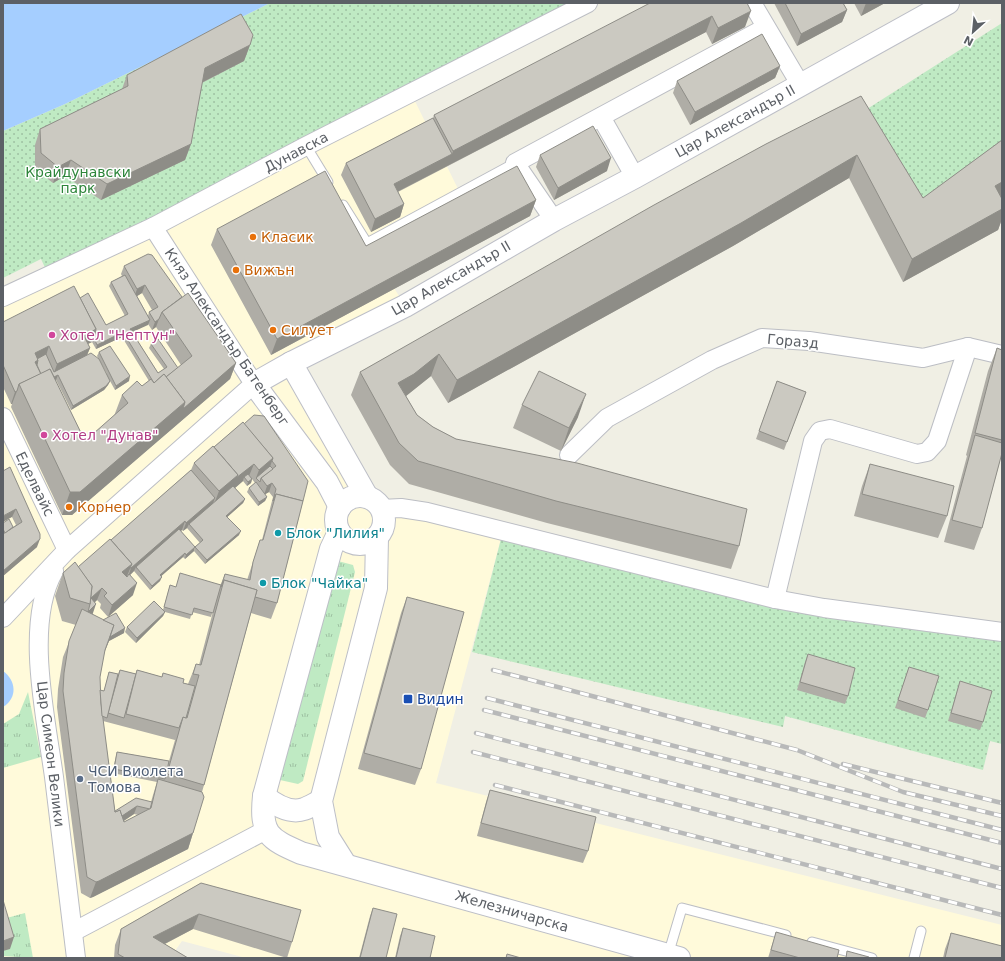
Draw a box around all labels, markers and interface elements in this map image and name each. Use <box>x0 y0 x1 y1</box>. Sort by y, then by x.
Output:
north arrow <box>953 12 993 52</box>
text: N <box>962 33 976 48</box>
street label: Цар Александър II <box>672 81 798 161</box>
street label: Дунавска <box>261 129 331 175</box>
park label: Крайдунавски парк <box>25 164 131 196</box>
place label: Класик <box>261 229 314 245</box>
marker: Класик <box>248 232 258 242</box>
street label: Цар Александър II <box>389 237 513 319</box>
street label: Княз Александър Батенберг <box>161 245 293 429</box>
place label: Вижън <box>244 262 294 278</box>
marker: Вижън <box>231 265 241 275</box>
place label: Силует <box>281 322 334 338</box>
marker: Силует <box>268 325 278 335</box>
place label: Хотел "Нептун" <box>60 327 175 343</box>
marker: Хотел "Нептун" <box>47 330 57 340</box>
street label: Горазд <box>767 331 819 351</box>
place label: Хотел "Дунав" <box>52 427 158 443</box>
marker: Хотел "Дунав" <box>39 430 49 440</box>
street label: Еделвайс <box>13 449 57 519</box>
place label: Корнер <box>77 499 131 515</box>
marker: Корнер <box>64 502 74 512</box>
place label: Блок "Лилия" <box>286 525 385 541</box>
marker: Блок "Лилия" <box>273 528 283 538</box>
place label: Блок "Чайка" <box>271 575 368 591</box>
marker: Блок "Чайка" <box>258 578 268 588</box>
street label: Цар Симеон Велики <box>34 680 68 828</box>
place label: Видин <box>417 691 464 707</box>
marker: Видин <box>402 693 414 705</box>
place label: ЧСИ Виолета Томова <box>87 763 184 795</box>
marker: ЧСИ Виолета Томова <box>75 774 85 784</box>
street label: Железничарска <box>453 887 571 935</box>

